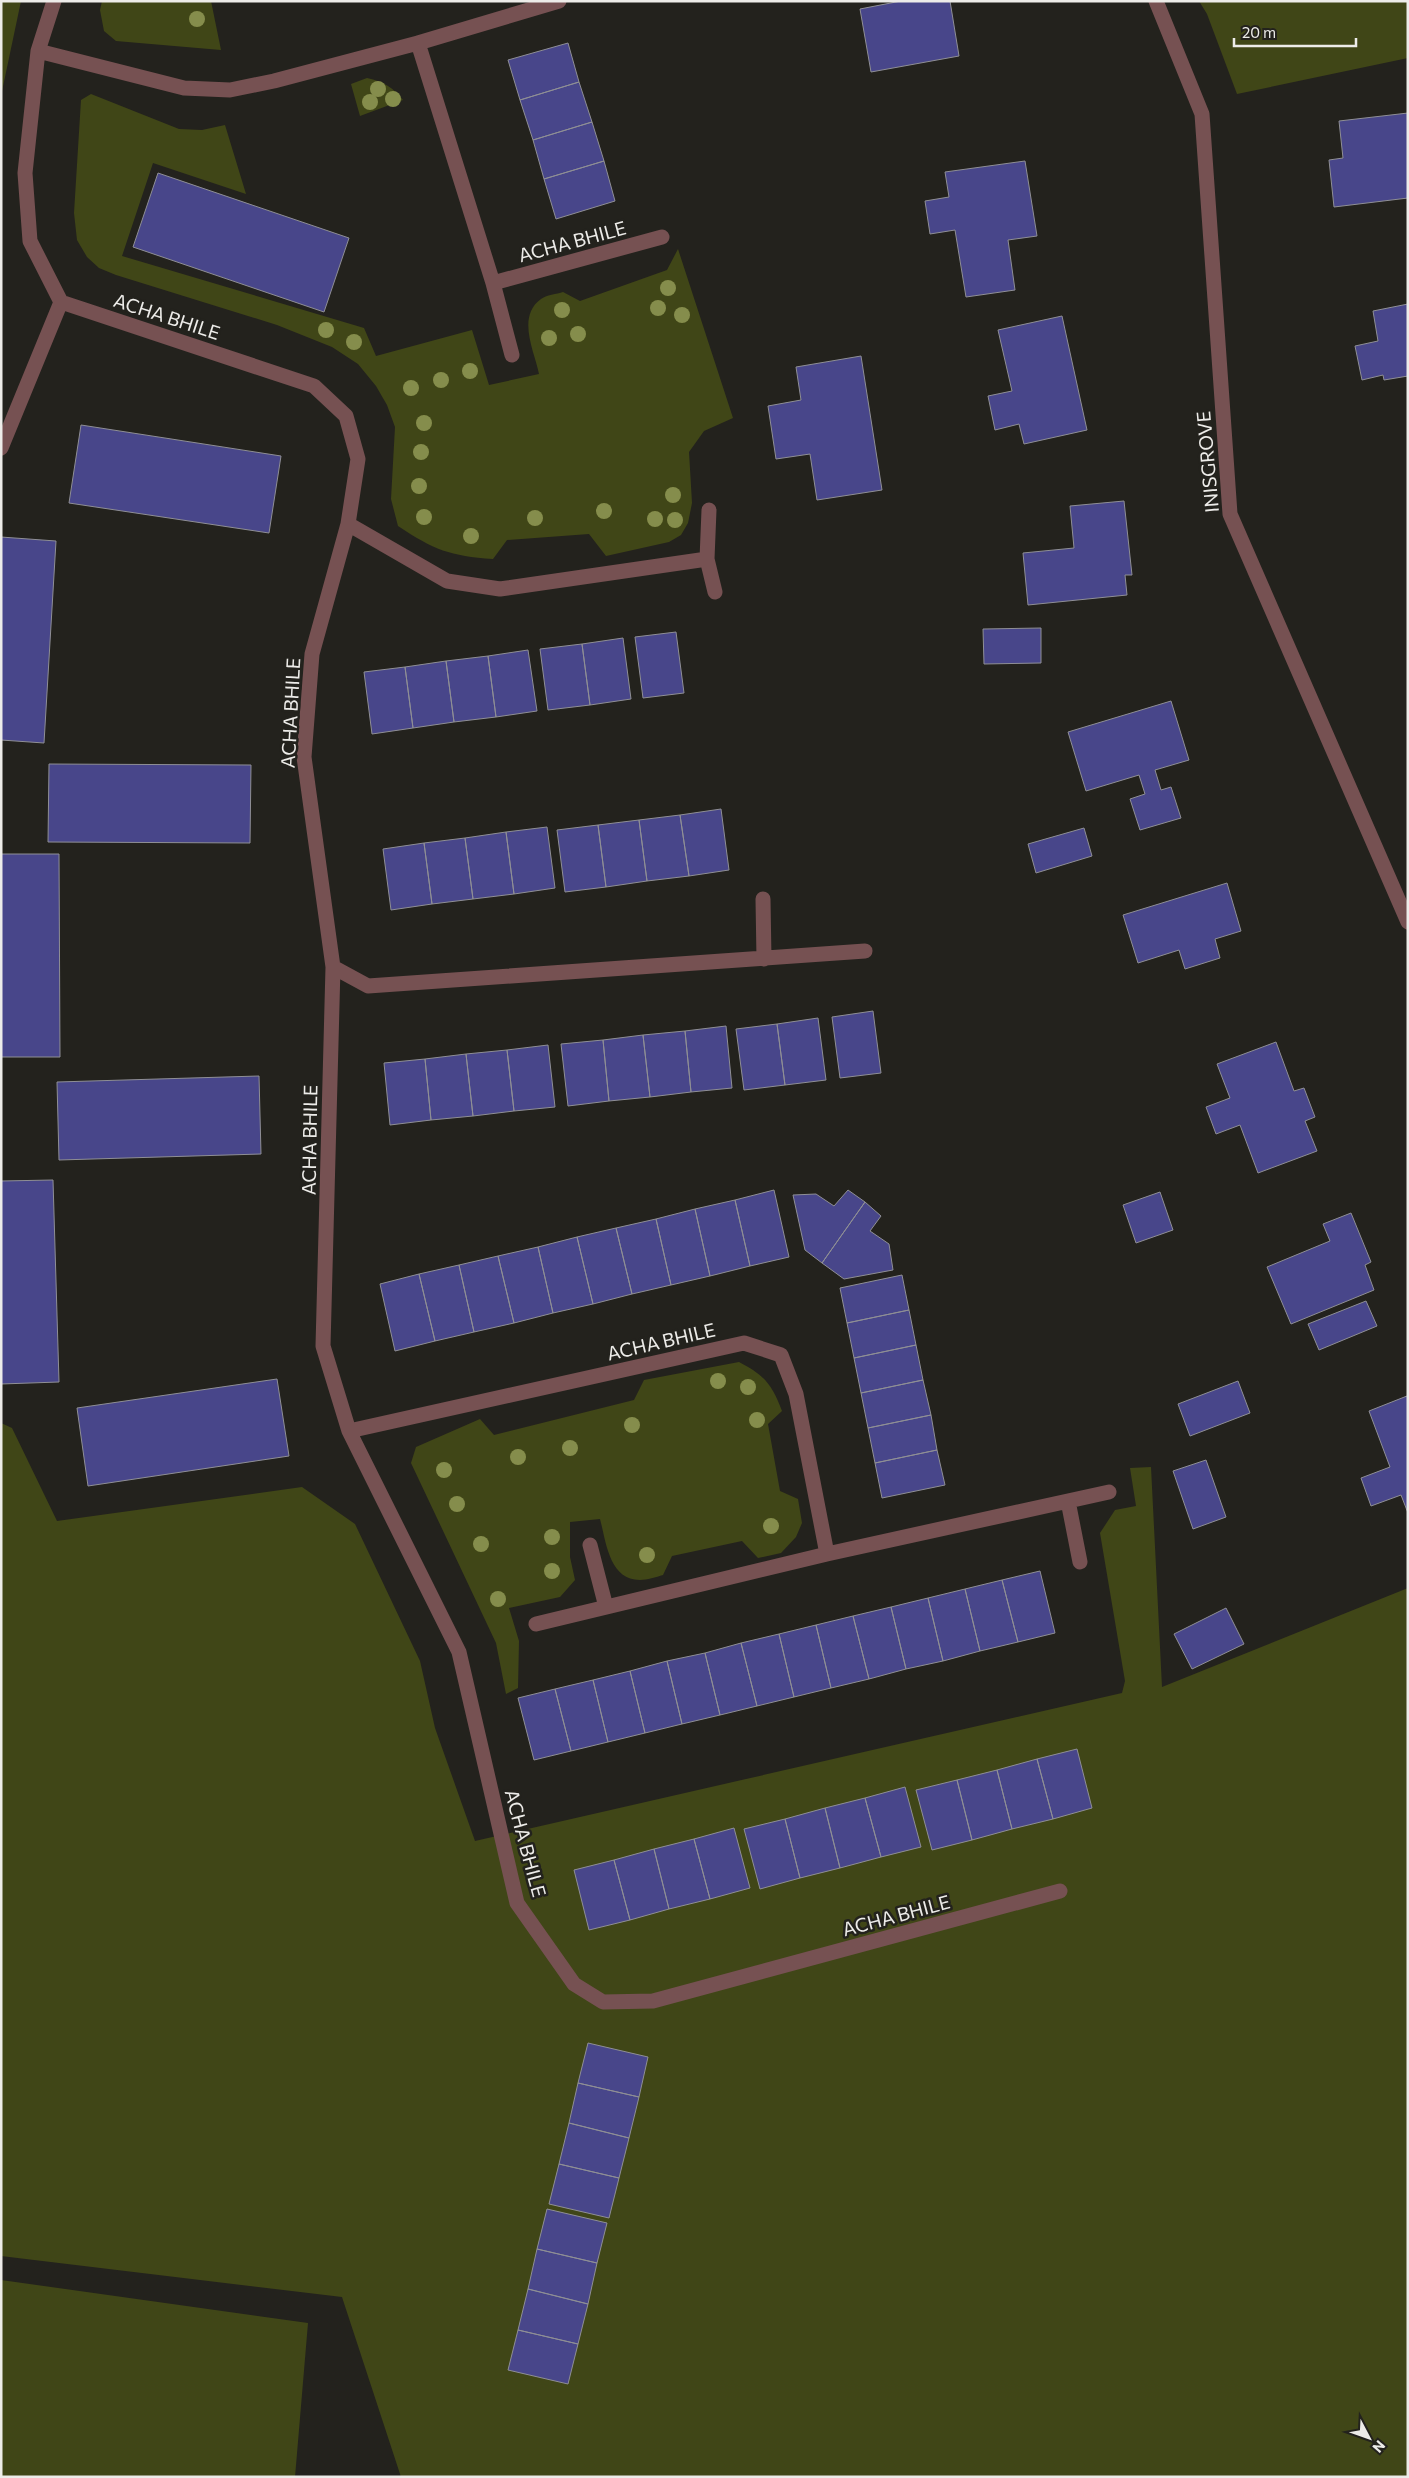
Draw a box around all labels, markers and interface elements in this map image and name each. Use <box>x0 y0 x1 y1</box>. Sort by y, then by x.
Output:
scale bar <box>1234 15 1356 47</box>
text: 20 m <box>1242 23 1276 41</box>
street label: ACHA BHILE <box>516 216 628 266</box>
street label: ACHA BHILE <box>111 288 223 344</box>
street label: INISGROVE <box>1191 410 1223 514</box>
street label: ACHA BHILE <box>276 657 304 769</box>
street label: ACHA BHILE <box>297 1085 321 1195</box>
street label: ACHA BHILE <box>605 1317 717 1365</box>
street label: ACHA BHILE <box>501 1787 551 1899</box>
street label: ACHA BHILE <box>840 1890 952 1940</box>
north arrow <box>1344 2413 1394 2463</box>
text: N <box>1369 2437 1389 2456</box>

